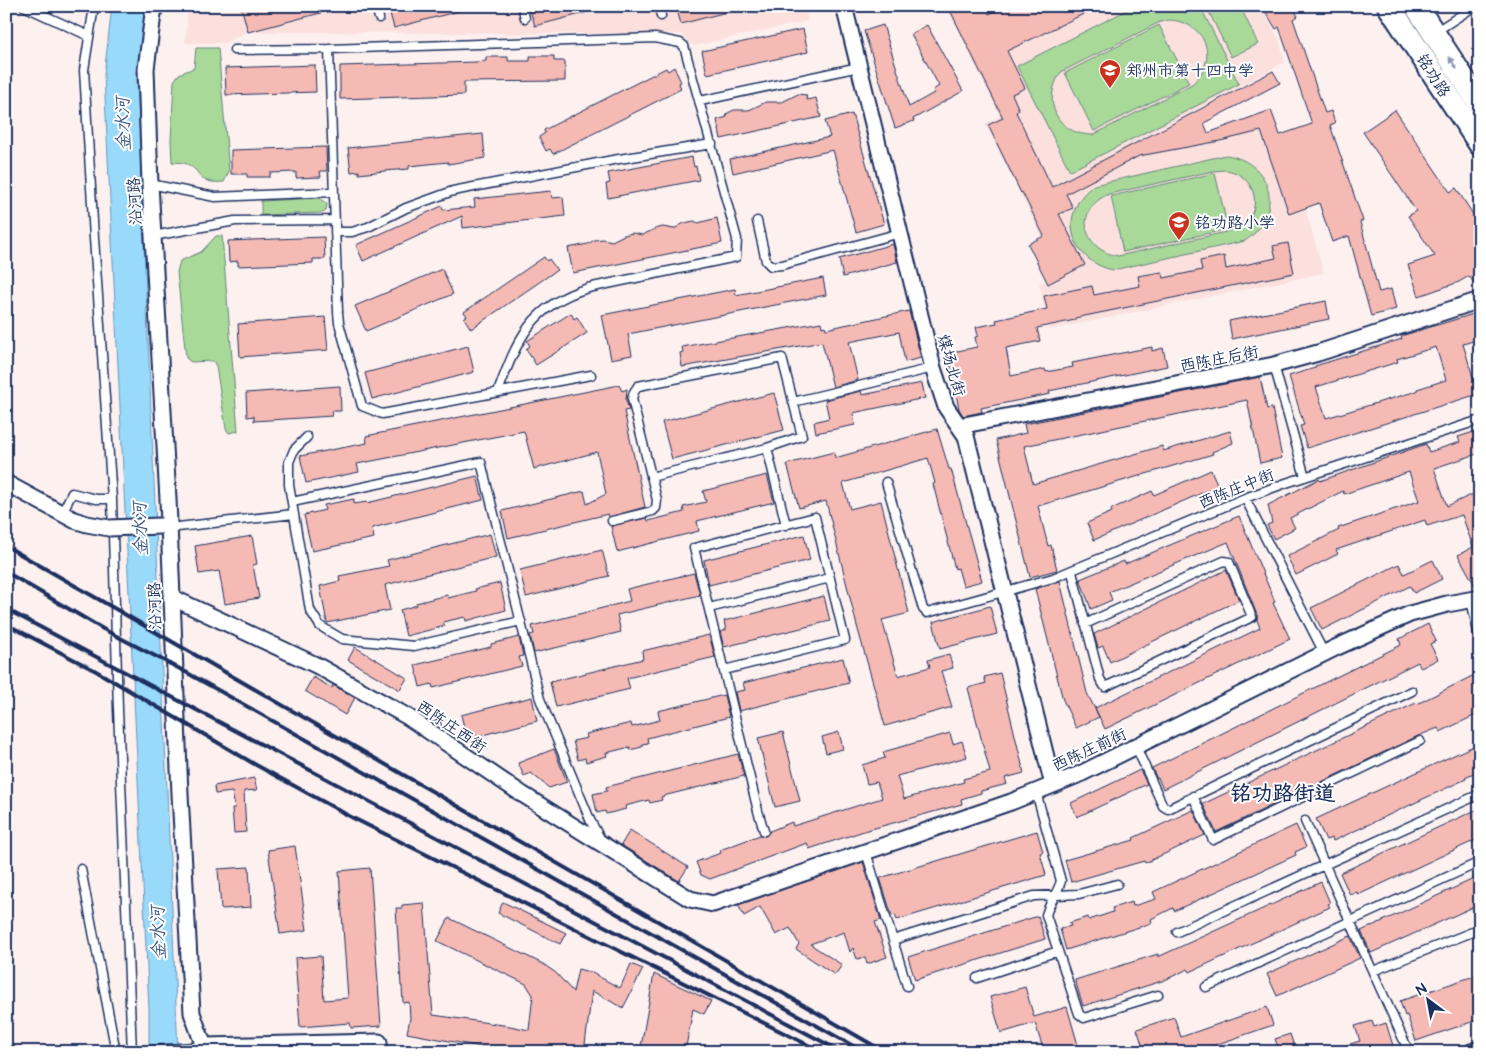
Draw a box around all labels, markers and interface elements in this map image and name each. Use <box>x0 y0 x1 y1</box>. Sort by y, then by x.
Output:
street label: 铭功路 <box>1411 49 1455 102</box>
one-way arrow <box>1448 57 1458 70</box>
school or university icon: 郑州市第十四中学 <box>1098 58 1122 89</box>
place label: 郑州市第十四中学 <box>1126 60 1254 82</box>
water label: 金水河 <box>110 94 137 151</box>
street label: 沿河路 <box>123 176 147 225</box>
school or university icon: 铭功路小学 <box>1167 210 1191 241</box>
place label: 铭功路小学 <box>1195 212 1275 234</box>
street label: 煤场北街 <box>932 331 970 399</box>
street label: 西陈庄后街 <box>1178 341 1261 377</box>
street label: 西陈庄中街 <box>1195 464 1278 514</box>
water label: 金水河 <box>127 499 154 556</box>
street label: 沿河路 <box>143 582 167 630</box>
street label: 西陈庄西街 <box>412 695 491 758</box>
street label: 西陈庄前街 <box>1049 723 1130 777</box>
district label: 铭功路街道 <box>1231 779 1336 808</box>
water label: 金水河 <box>145 903 172 960</box>
north arrow <box>1404 976 1454 1026</box>
text: N <box>1413 979 1431 1001</box>

